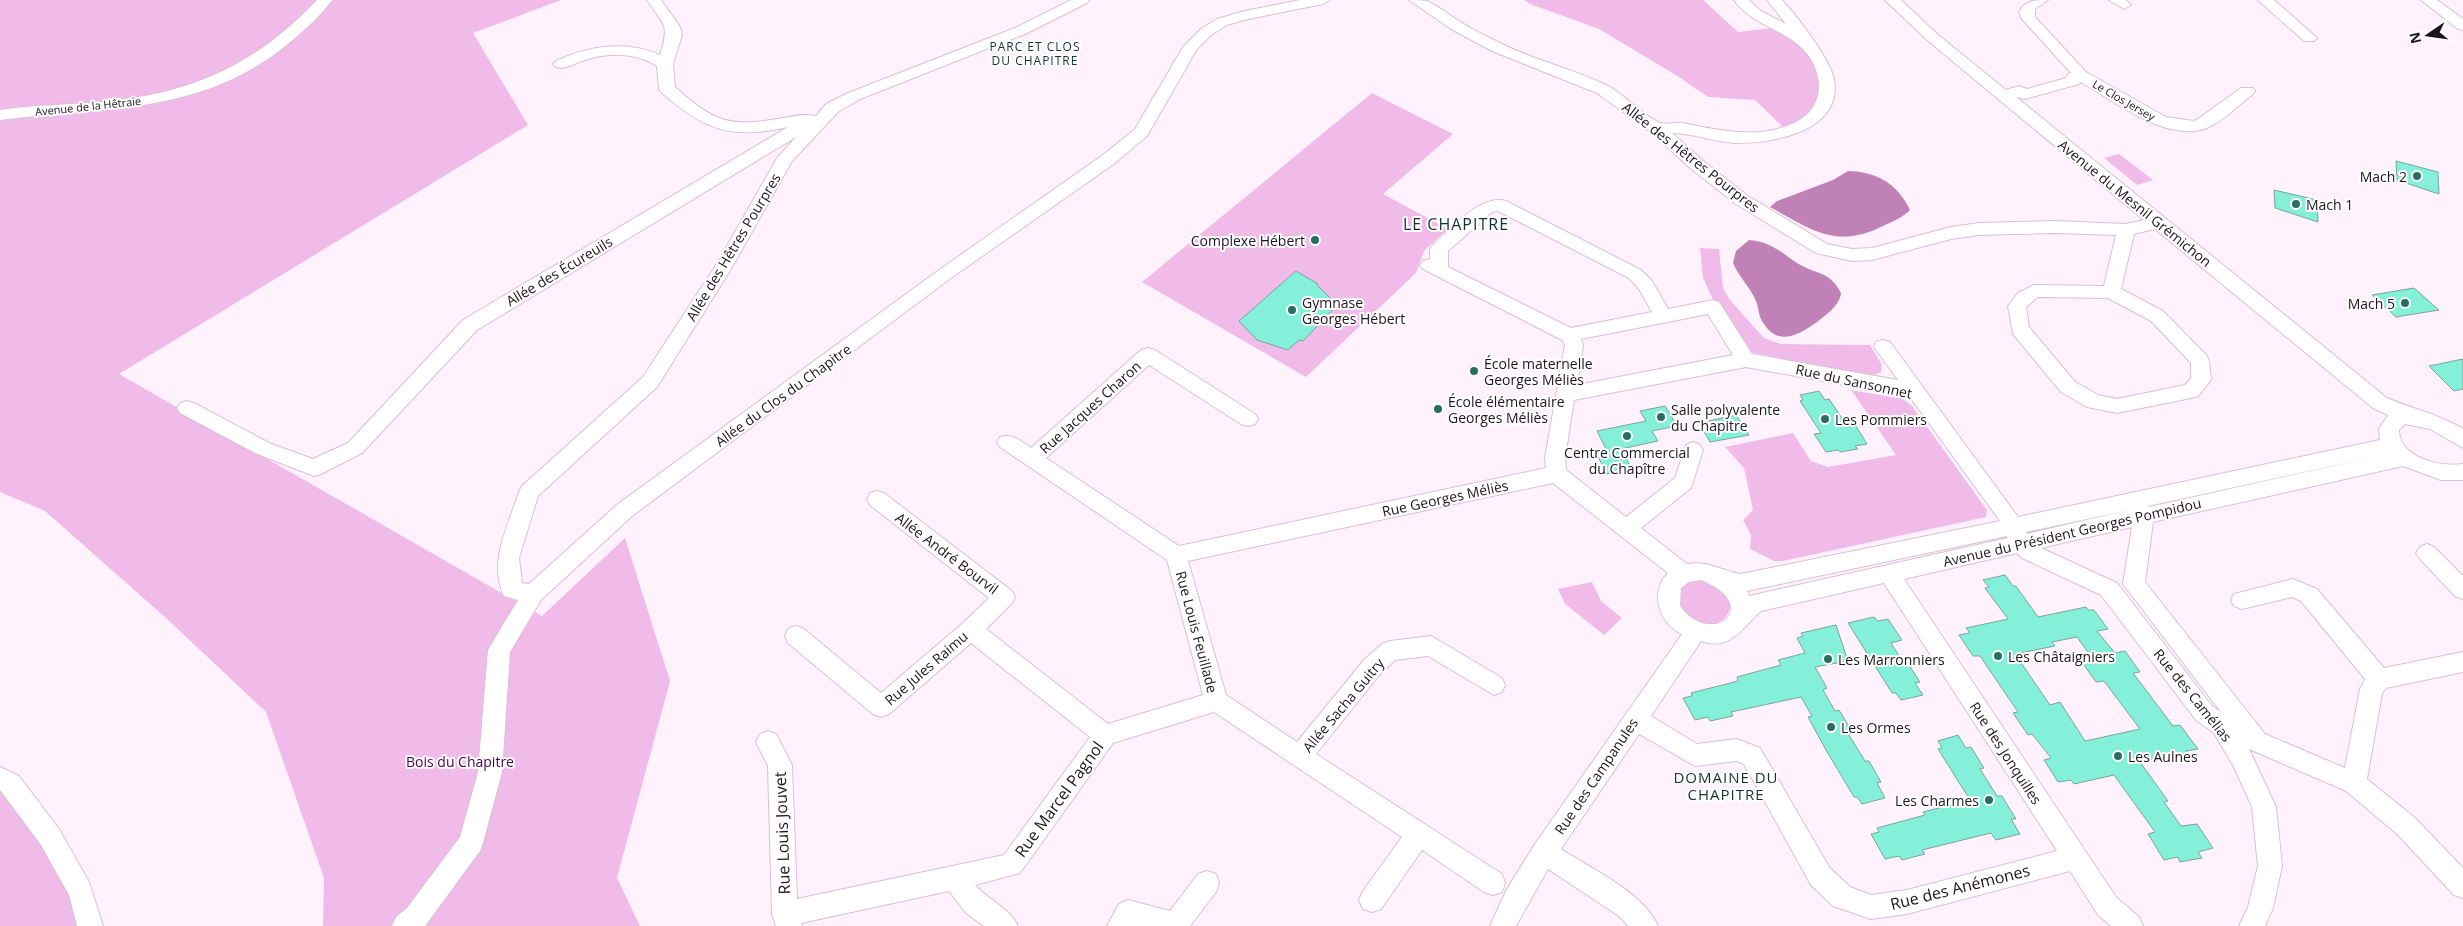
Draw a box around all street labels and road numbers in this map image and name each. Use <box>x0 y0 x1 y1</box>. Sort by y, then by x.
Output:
street label: Le Clos Jersey <box>2090 76 2158 124</box>
street label: Avenue de la Hêtraie <box>34 93 142 119</box>
street label: Allée des Hêtres Pourpres <box>1619 97 1764 217</box>
street label: Avenue du Mesnil Grémichon <box>2054 135 2216 271</box>
street label: Allée des Hêtres Pourpres <box>681 169 785 324</box>
street label: Allée des Écureuils <box>502 232 616 310</box>
street label: Allée du Clos du Chapitre <box>711 339 855 451</box>
street label: Rue Jacques Charon <box>1035 356 1145 458</box>
street label: Rue du Sansonnet <box>1794 359 1914 403</box>
street label: Rue Georges Méliès <box>1380 475 1510 521</box>
street label: Avenue du Président Georges Pompidou <box>1941 493 2203 571</box>
street label: Allée André Bourvil <box>892 508 1002 598</box>
street label: Rue Louis Feuillade <box>1172 569 1222 695</box>
street label: Rue Jules Raimu <box>880 627 972 709</box>
street label: Rue des Camélias <box>2150 645 2237 746</box>
street label: Allée Sacha Guitry <box>1298 653 1389 756</box>
street label: Rue des Jonquilles <box>1966 698 2046 808</box>
street label: Rue des Campanules <box>1550 714 1642 838</box>
street label: Rue Marcel Pagnol <box>1009 737 1109 861</box>
street label: Rue Louis Jouvet <box>769 771 795 895</box>
street label: Rue des Anémones <box>1888 859 2032 915</box>

